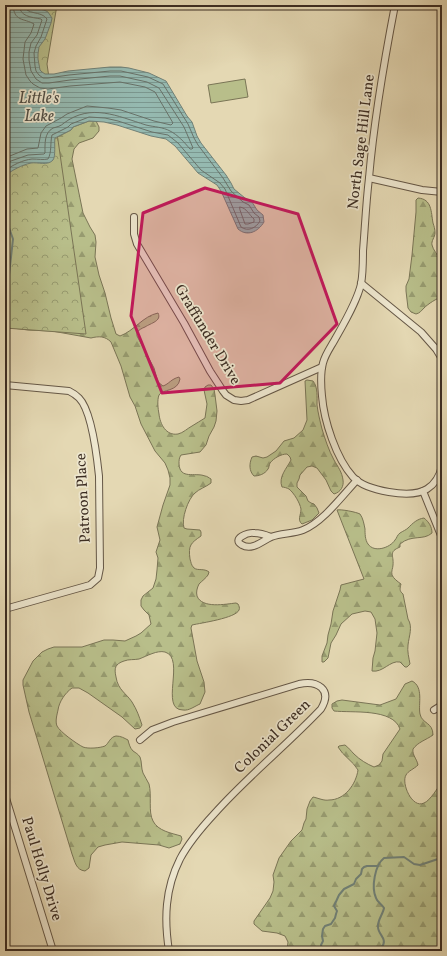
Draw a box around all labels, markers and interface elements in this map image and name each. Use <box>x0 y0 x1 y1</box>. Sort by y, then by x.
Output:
street label: North Sage Hill Lane <box>343 73 381 211</box>
water label: Little's Lake <box>19 88 59 128</box>
street label: Graffunder Drive <box>169 281 245 389</box>
street label: Patroon Place <box>71 453 97 543</box>
street label: Colonial Green <box>230 695 316 779</box>
street label: Paul Holly Drive <box>15 815 67 923</box>

